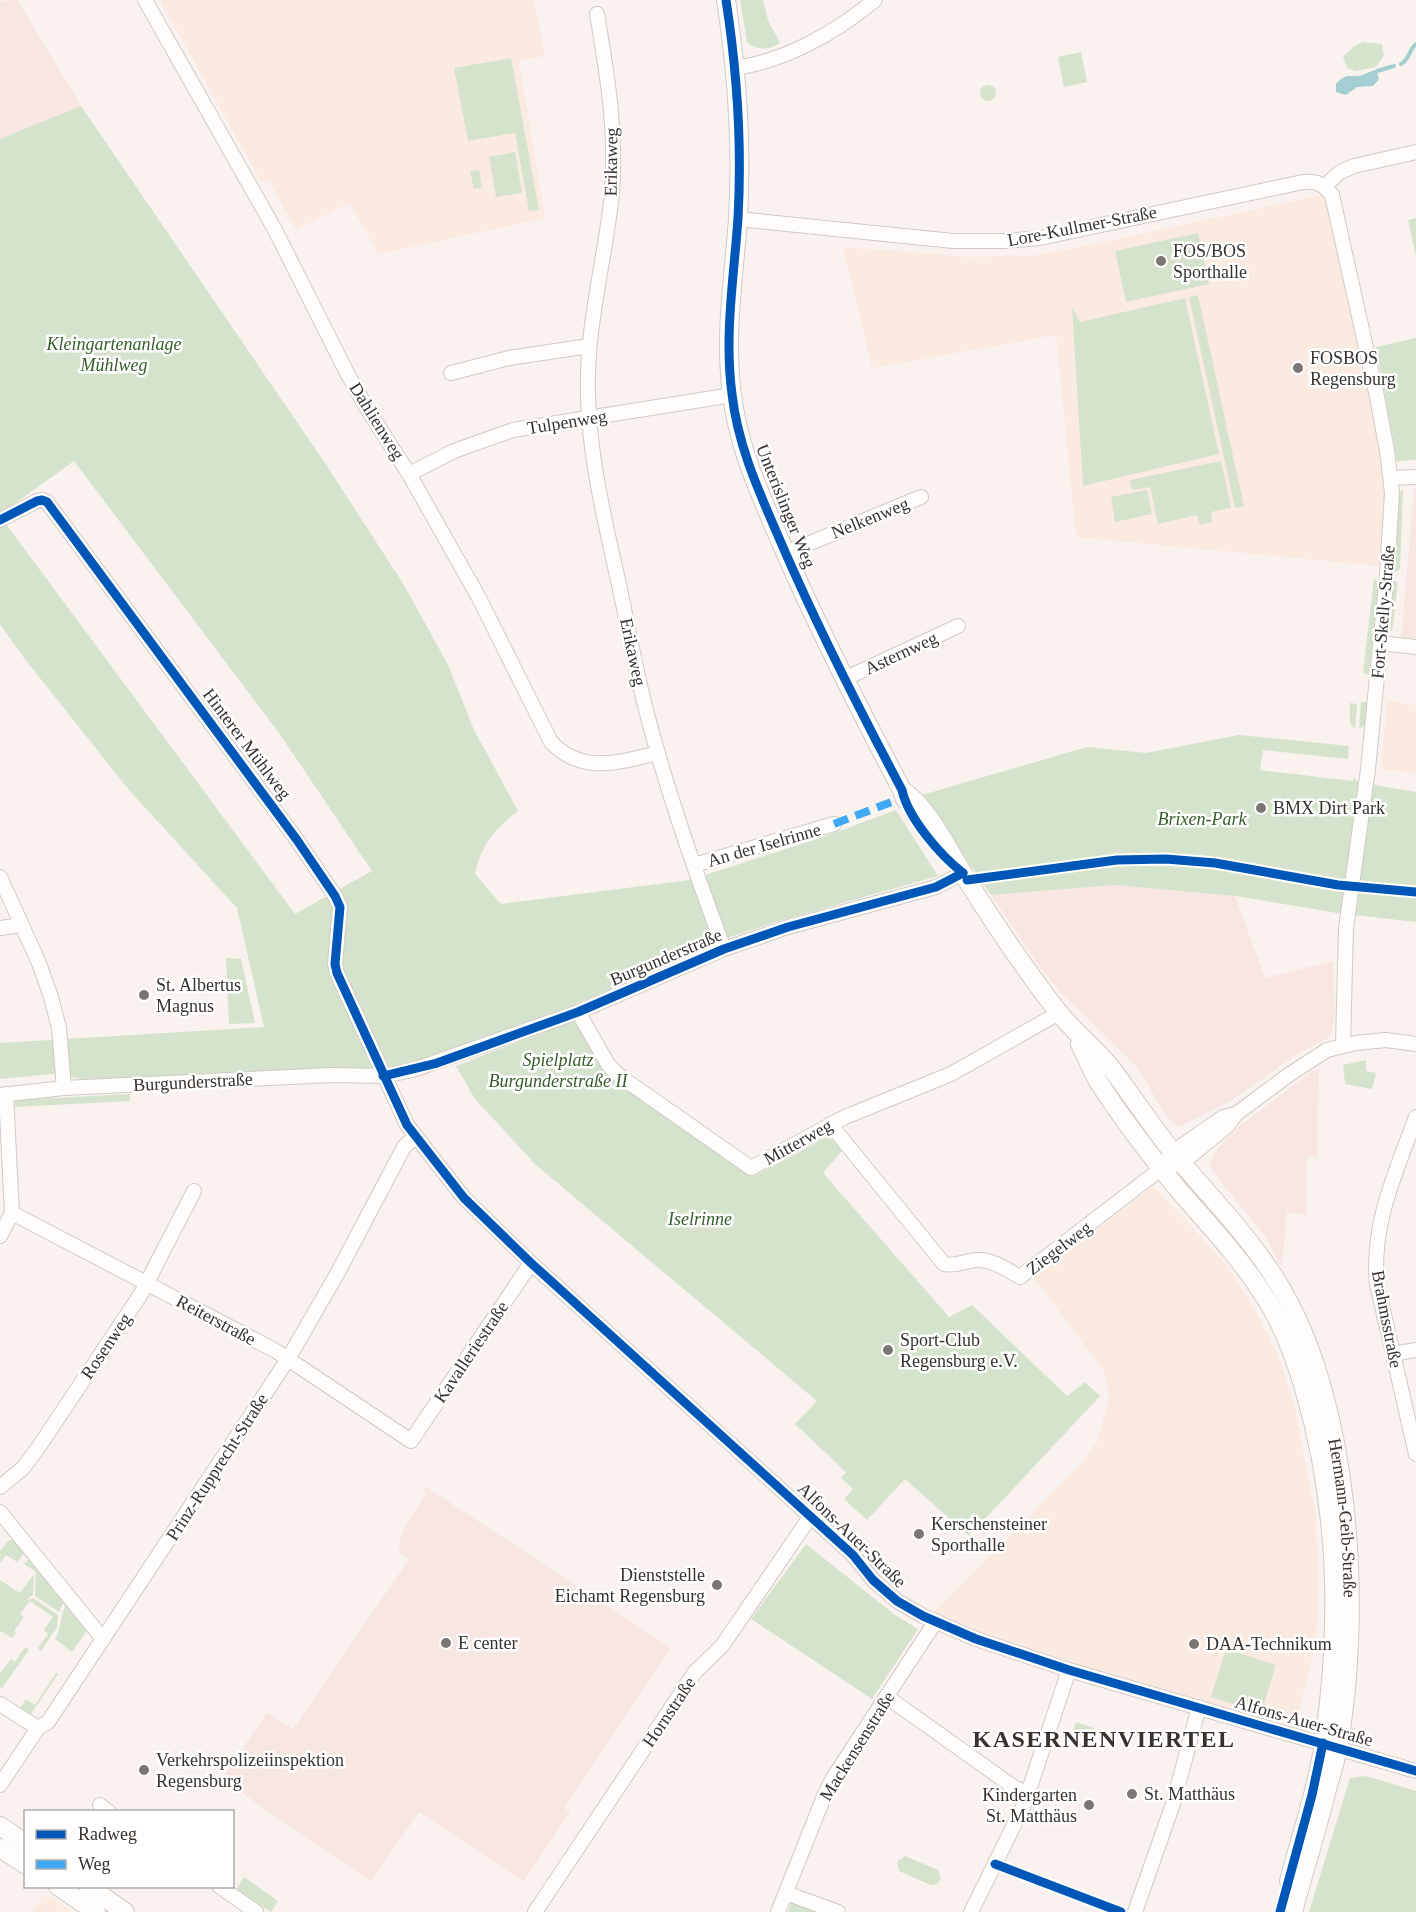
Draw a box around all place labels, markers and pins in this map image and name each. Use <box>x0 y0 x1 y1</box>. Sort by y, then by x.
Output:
place label: FOS/BOS Sporthalle <box>1173 241 1247 282</box>
marker: FOS/BOS Sporthalle <box>1154 254 1168 268</box>
place label: FOSBOS Regensburg <box>1310 348 1396 389</box>
marker: FOSBOS Regensburg <box>1291 361 1305 375</box>
place label: BMX Dirt Park <box>1273 798 1385 818</box>
marker: BMX Dirt Park <box>1254 801 1268 815</box>
place label: St. Albertus Magnus <box>156 975 241 1016</box>
marker: St. Albertus Magnus <box>137 988 151 1002</box>
place label: Sport-Club Regensburg e.V. <box>900 1330 1018 1371</box>
marker: Sport-Club Regensburg e.V. <box>881 1343 895 1357</box>
place label: Kerschensteiner Sporthalle <box>931 1514 1047 1555</box>
marker: Kerschensteiner Sporthalle <box>912 1527 926 1541</box>
place label: Dienststelle Eichamt Regensburg <box>555 1565 705 1606</box>
marker: Dienststelle Eichamt Regensburg <box>710 1578 724 1592</box>
place label: E center <box>458 1633 517 1653</box>
place label: DAA-Technikum <box>1206 1634 1332 1654</box>
marker: E center <box>439 1636 453 1650</box>
marker: DAA-Technikum <box>1187 1637 1201 1651</box>
place label: Verkehrspolizeiinspektion Regensburg <box>156 1750 344 1791</box>
marker: Verkehrspolizeiinspektion Regensburg <box>137 1763 151 1777</box>
place label: St. Matthäus <box>1144 1784 1235 1804</box>
place label: Kindergarten St. Matthäus <box>982 1785 1077 1826</box>
marker: St. Matthäus <box>1125 1787 1139 1801</box>
marker: Kindergarten St. Matthäus <box>1082 1798 1096 1812</box>

